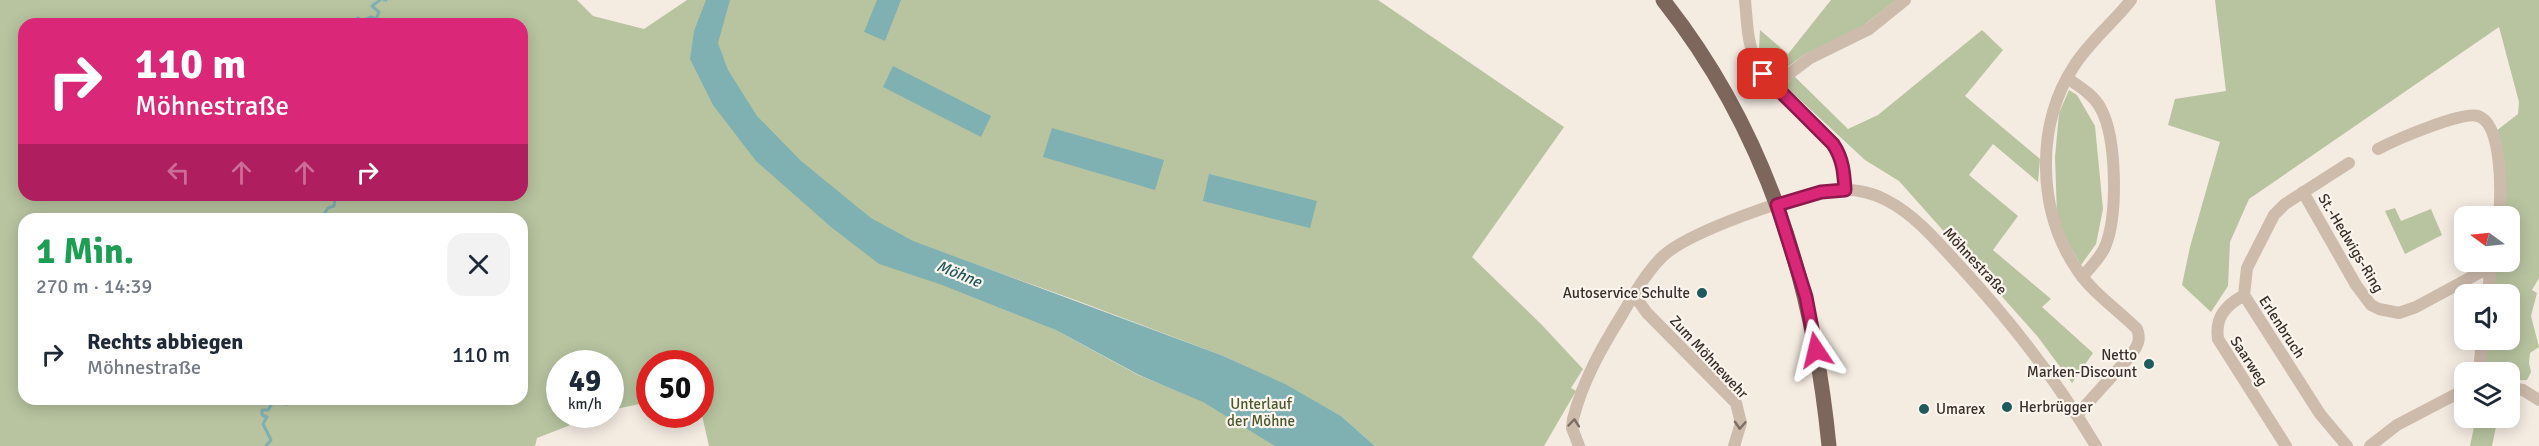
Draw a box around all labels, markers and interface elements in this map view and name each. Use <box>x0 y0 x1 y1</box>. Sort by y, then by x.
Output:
text: 110 m <box>135 39 246 90</box>
icon: right <box>36 42 114 120</box>
pin <box>1737 48 1788 99</box>
icon: arrive <box>1746 57 1779 90</box>
text: Möhnestraße <box>135 90 289 123</box>
icon: left <box>162 156 195 189</box>
icon: ahead <box>225 156 258 189</box>
icon: ahead <box>288 156 321 189</box>
icon: right <box>351 156 384 189</box>
street label: St.-Hedwigs-Ring <box>2314 190 2388 296</box>
north arrow <box>2454 206 2520 272</box>
map controls <box>2454 206 2520 428</box>
street label: Möhnestraße <box>1939 224 2011 298</box>
text: 1 Min. <box>36 229 134 274</box>
button: close <box>447 233 510 296</box>
water label: Möhne <box>934 256 985 292</box>
text: 270 m · 14:39 <box>36 274 152 299</box>
place label: Autoservice Schulte <box>1563 284 1690 302</box>
button: sound <box>2454 284 2520 350</box>
marker: Autoservice Schulte <box>1695 286 1709 300</box>
street label: Erlenbruch <box>2255 292 2309 362</box>
street label: Zum Möhnewehr <box>1666 312 1752 403</box>
position arrow <box>1784 318 1848 382</box>
text: Rechts abbiegen <box>87 328 243 355</box>
street label: Saarweg <box>2226 333 2272 389</box>
icon: right <box>36 338 69 371</box>
text: 110 m <box>452 341 510 368</box>
place label: Netto Marken-Discount <box>2027 346 2137 381</box>
speed limit sign: 50 <box>636 350 714 428</box>
text: Möhnestraße <box>87 355 201 380</box>
marker: Netto Marken-Discount <box>2142 357 2156 371</box>
button: layers <box>2454 362 2520 428</box>
text: 49 <box>569 363 601 400</box>
text: km/h <box>568 395 602 413</box>
park label: Unterlauf der Möhne <box>1227 395 1295 430</box>
place label: Herbrügger <box>2019 398 2093 416</box>
place label: Umarex <box>1936 400 1985 418</box>
marker: Herbrügger <box>2000 400 2014 414</box>
marker: Umarex <box>1917 402 1931 416</box>
one-way arrow <box>1567 419 1580 428</box>
one-way arrow <box>1733 420 1746 429</box>

